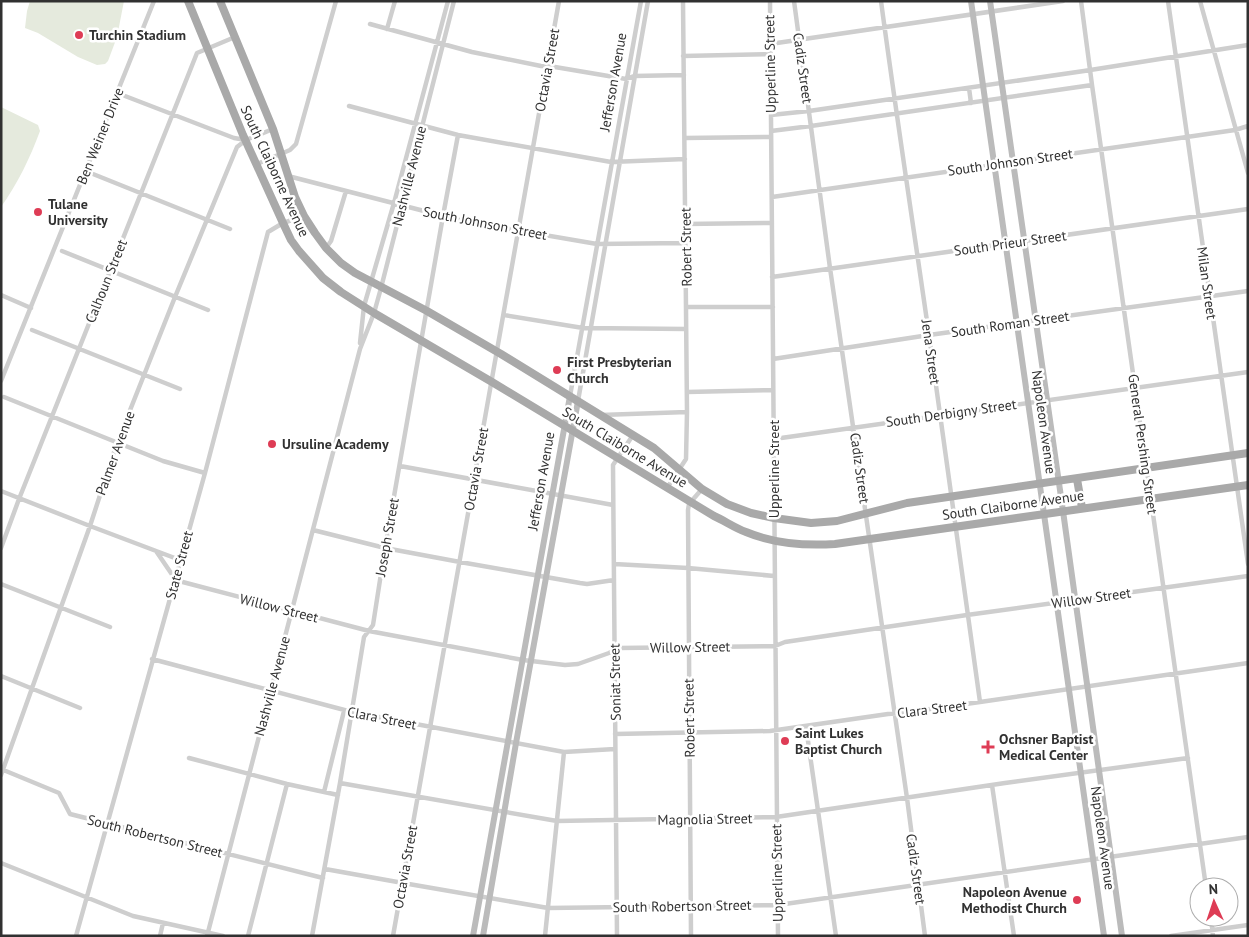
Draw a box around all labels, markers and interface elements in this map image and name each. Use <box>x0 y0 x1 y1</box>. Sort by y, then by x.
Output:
street label: Upperline Street <box>760 14 780 113</box>
place label: Turchin Stadium <box>89 26 186 44</box>
street label: Octavia Street <box>531 27 563 113</box>
marker: Turchin Stadium <box>73 29 85 41</box>
street label: Jefferson Avenue <box>595 31 631 134</box>
street label: Cadiz Street <box>789 31 817 105</box>
street label: Ben Weiner Drive <box>72 85 128 187</box>
street label: South Claiborne Avenue <box>237 102 313 240</box>
street label: Nashville Avenue <box>388 124 430 228</box>
street label: South Johnson Street <box>946 144 1074 180</box>
place label: Tulane University <box>48 195 108 229</box>
street label: South Johnson Street <box>421 202 549 244</box>
marker: Tulane University <box>32 206 44 218</box>
street label: Robert Street <box>676 207 696 287</box>
street label: South Prieur Street <box>953 226 1068 260</box>
street label: Calhoun Street <box>81 236 131 325</box>
street label: Milan Street <box>1193 246 1221 321</box>
street label: South Roman Street <box>950 307 1071 341</box>
street label: Jena Street <box>917 317 944 386</box>
place label: First Presbyterian Church <box>567 353 672 387</box>
marker: First Presbyterian Church <box>551 364 563 376</box>
street label: Napoleon Avenue <box>1028 369 1060 475</box>
street label: General Pershing Street <box>1124 373 1162 515</box>
street label: South Derbigny Street <box>885 395 1018 431</box>
street label: South Claiborne Avenue <box>559 402 691 492</box>
street label: Palmer Avenue <box>91 408 139 498</box>
street label: Upperline Street <box>765 420 783 518</box>
street label: Octavia Street <box>460 426 492 512</box>
street label: Jefferson Avenue <box>523 430 559 533</box>
street label: Cadiz Street <box>846 431 874 505</box>
place label: Ursuline Academy <box>282 435 389 453</box>
marker: Ursuline Academy <box>266 438 278 450</box>
street label: South Claiborne Avenue <box>941 486 1085 524</box>
street label: Joseph Street <box>371 496 403 579</box>
street label: State Street <box>161 528 197 601</box>
street label: Willow Street <box>1050 583 1132 613</box>
street label: Willow Street <box>238 590 320 627</box>
street label: Nashville Avenue <box>250 634 294 738</box>
street label: Willow Street <box>650 637 731 657</box>
street label: Soniat Street <box>605 643 625 721</box>
street label: Robert Street <box>679 678 699 758</box>
street label: Clara Street <box>896 696 968 722</box>
street label: Clara Street <box>346 702 418 734</box>
place label: Saint Lukes Baptist Church <box>795 724 882 758</box>
place label: Ochsner Baptist Medical Center <box>999 730 1094 764</box>
marker: Saint Lukes Baptist Church <box>779 735 791 747</box>
marker: Ochsner Baptist Medical Center <box>981 740 995 754</box>
street label: Napoleon Avenue <box>1087 785 1119 891</box>
street label: Magnolia Street <box>657 809 753 829</box>
street label: South Robertson Street <box>85 810 225 862</box>
street label: Upperline Street <box>767 823 787 922</box>
street label: Octavia Street <box>389 824 421 910</box>
street label: Cadiz Street <box>902 832 930 906</box>
north arrow <box>1189 877 1239 927</box>
text: N <box>1208 880 1218 898</box>
place label: Napoleon Avenue Methodist Church <box>962 883 1067 917</box>
marker: Napoleon Avenue Methodist Church <box>1071 894 1083 906</box>
street label: South Robertson Street <box>612 896 752 916</box>

